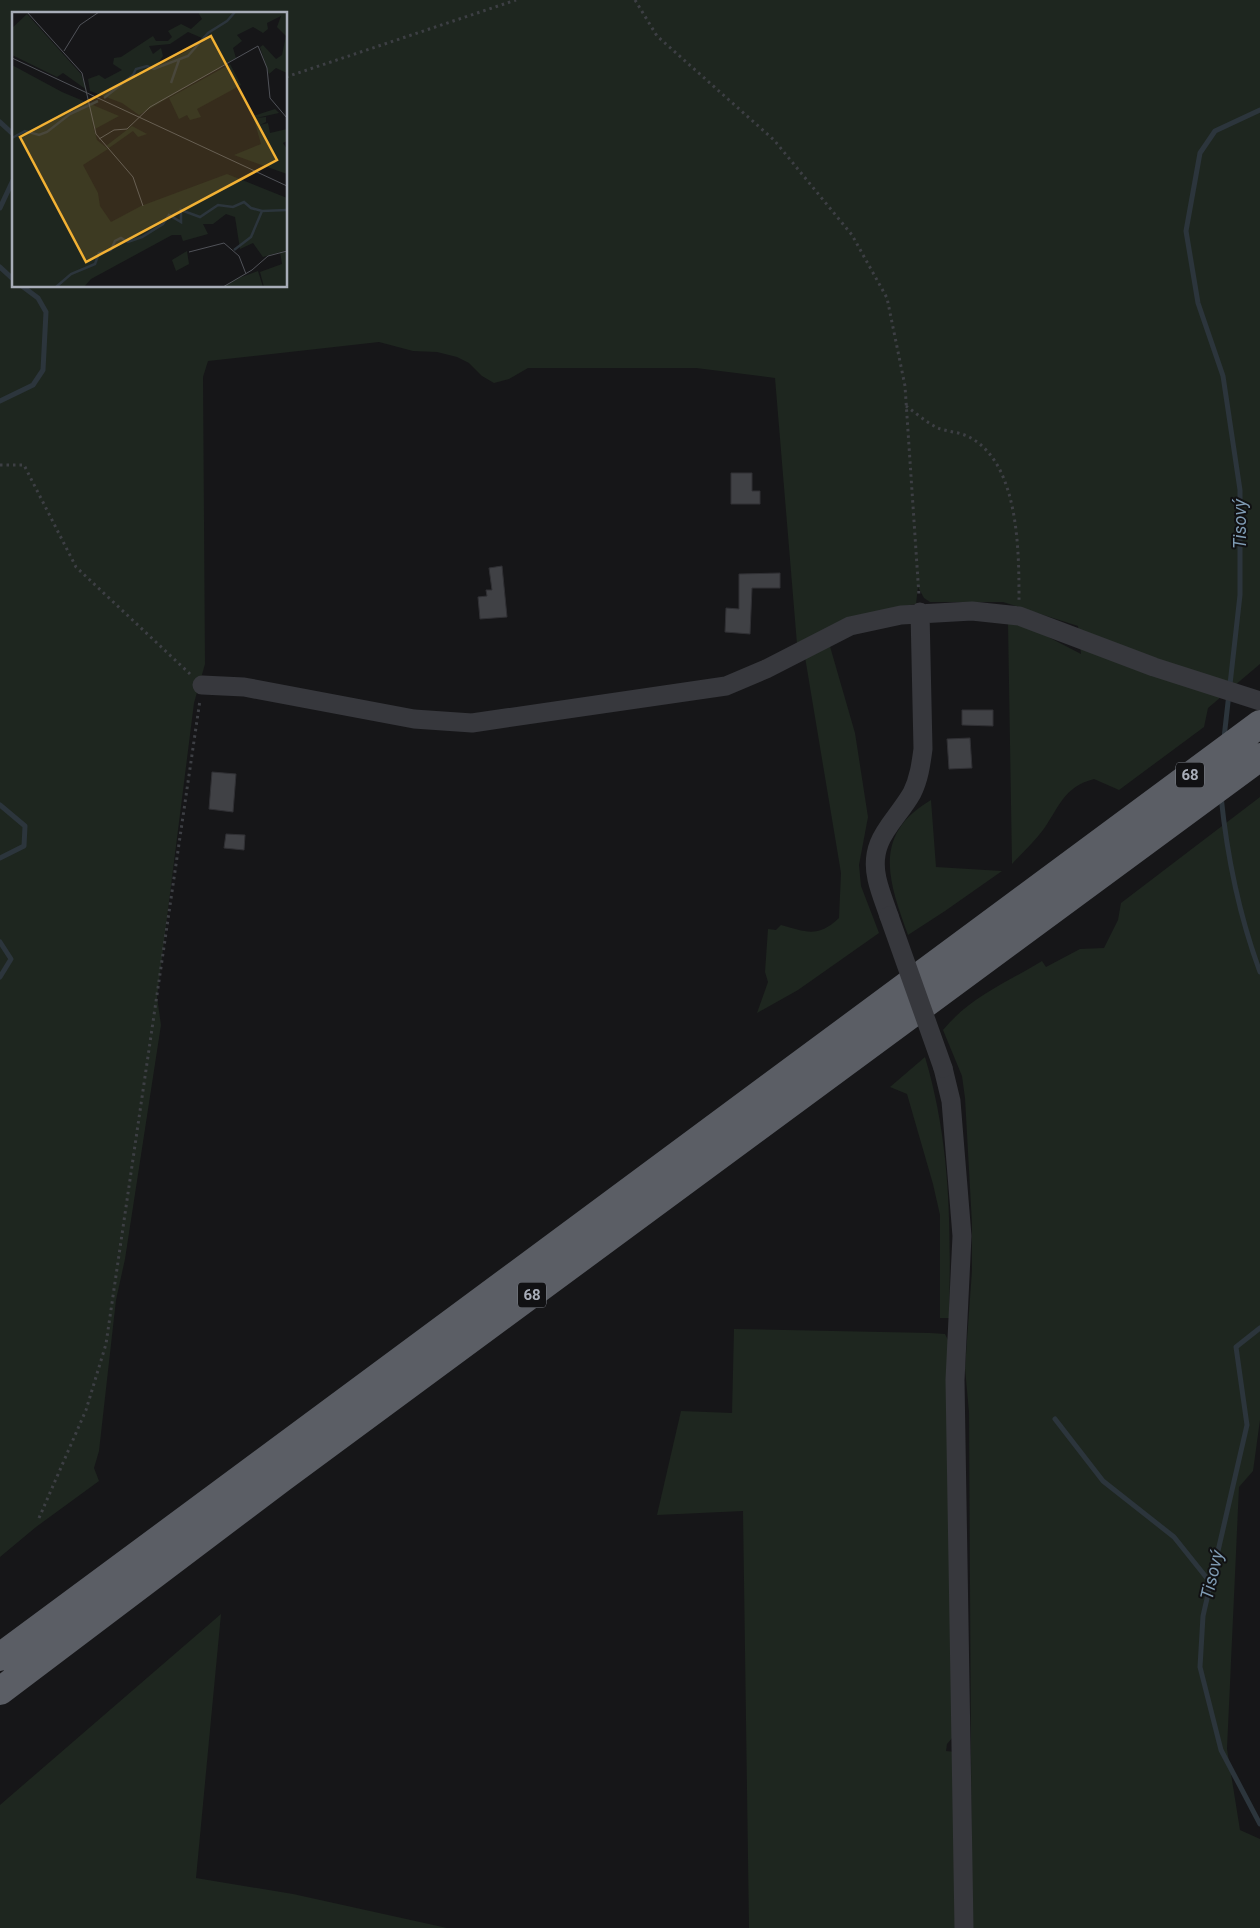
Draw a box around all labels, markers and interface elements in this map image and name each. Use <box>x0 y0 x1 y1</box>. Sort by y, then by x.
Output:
inset map <box>12 12 288 288</box>
water label: Tisový <box>1229 498 1250 549</box>
road number: 68 <box>1176 762 1204 788</box>
road number: 68 <box>518 1282 546 1308</box>
water label: Tisový <box>1196 1547 1228 1602</box>

